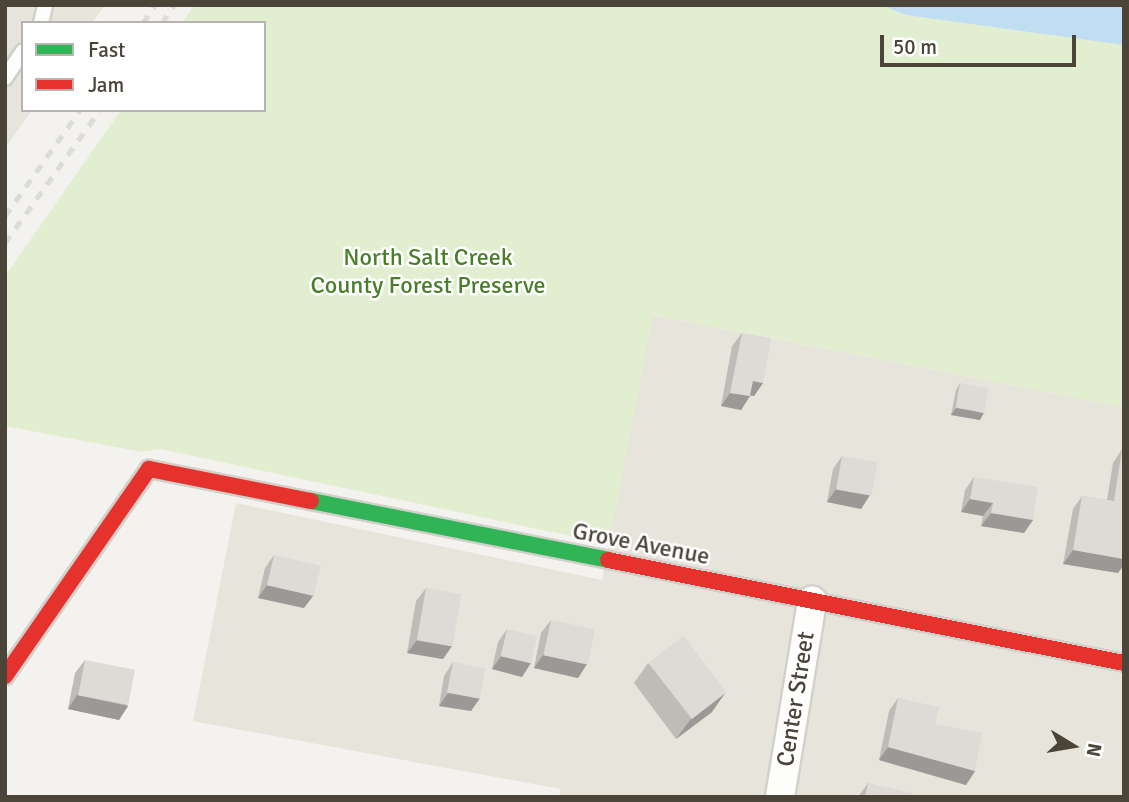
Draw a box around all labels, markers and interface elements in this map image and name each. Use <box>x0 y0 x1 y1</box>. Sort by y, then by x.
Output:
legend <box>21 21 266 112</box>
scale bar <box>884 21 1080 65</box>
text: 50 m <box>893 34 937 60</box>
text: Fast <box>88 37 125 63</box>
text: Jam <box>88 72 124 98</box>
park label: North Salt Creek County Forest Preserve <box>310 244 546 300</box>
street label: Grove Avenue <box>570 517 712 571</box>
street label: Center Street <box>771 629 821 769</box>
north arrow <box>1038 711 1108 781</box>
text: N <box>1081 741 1107 759</box>

